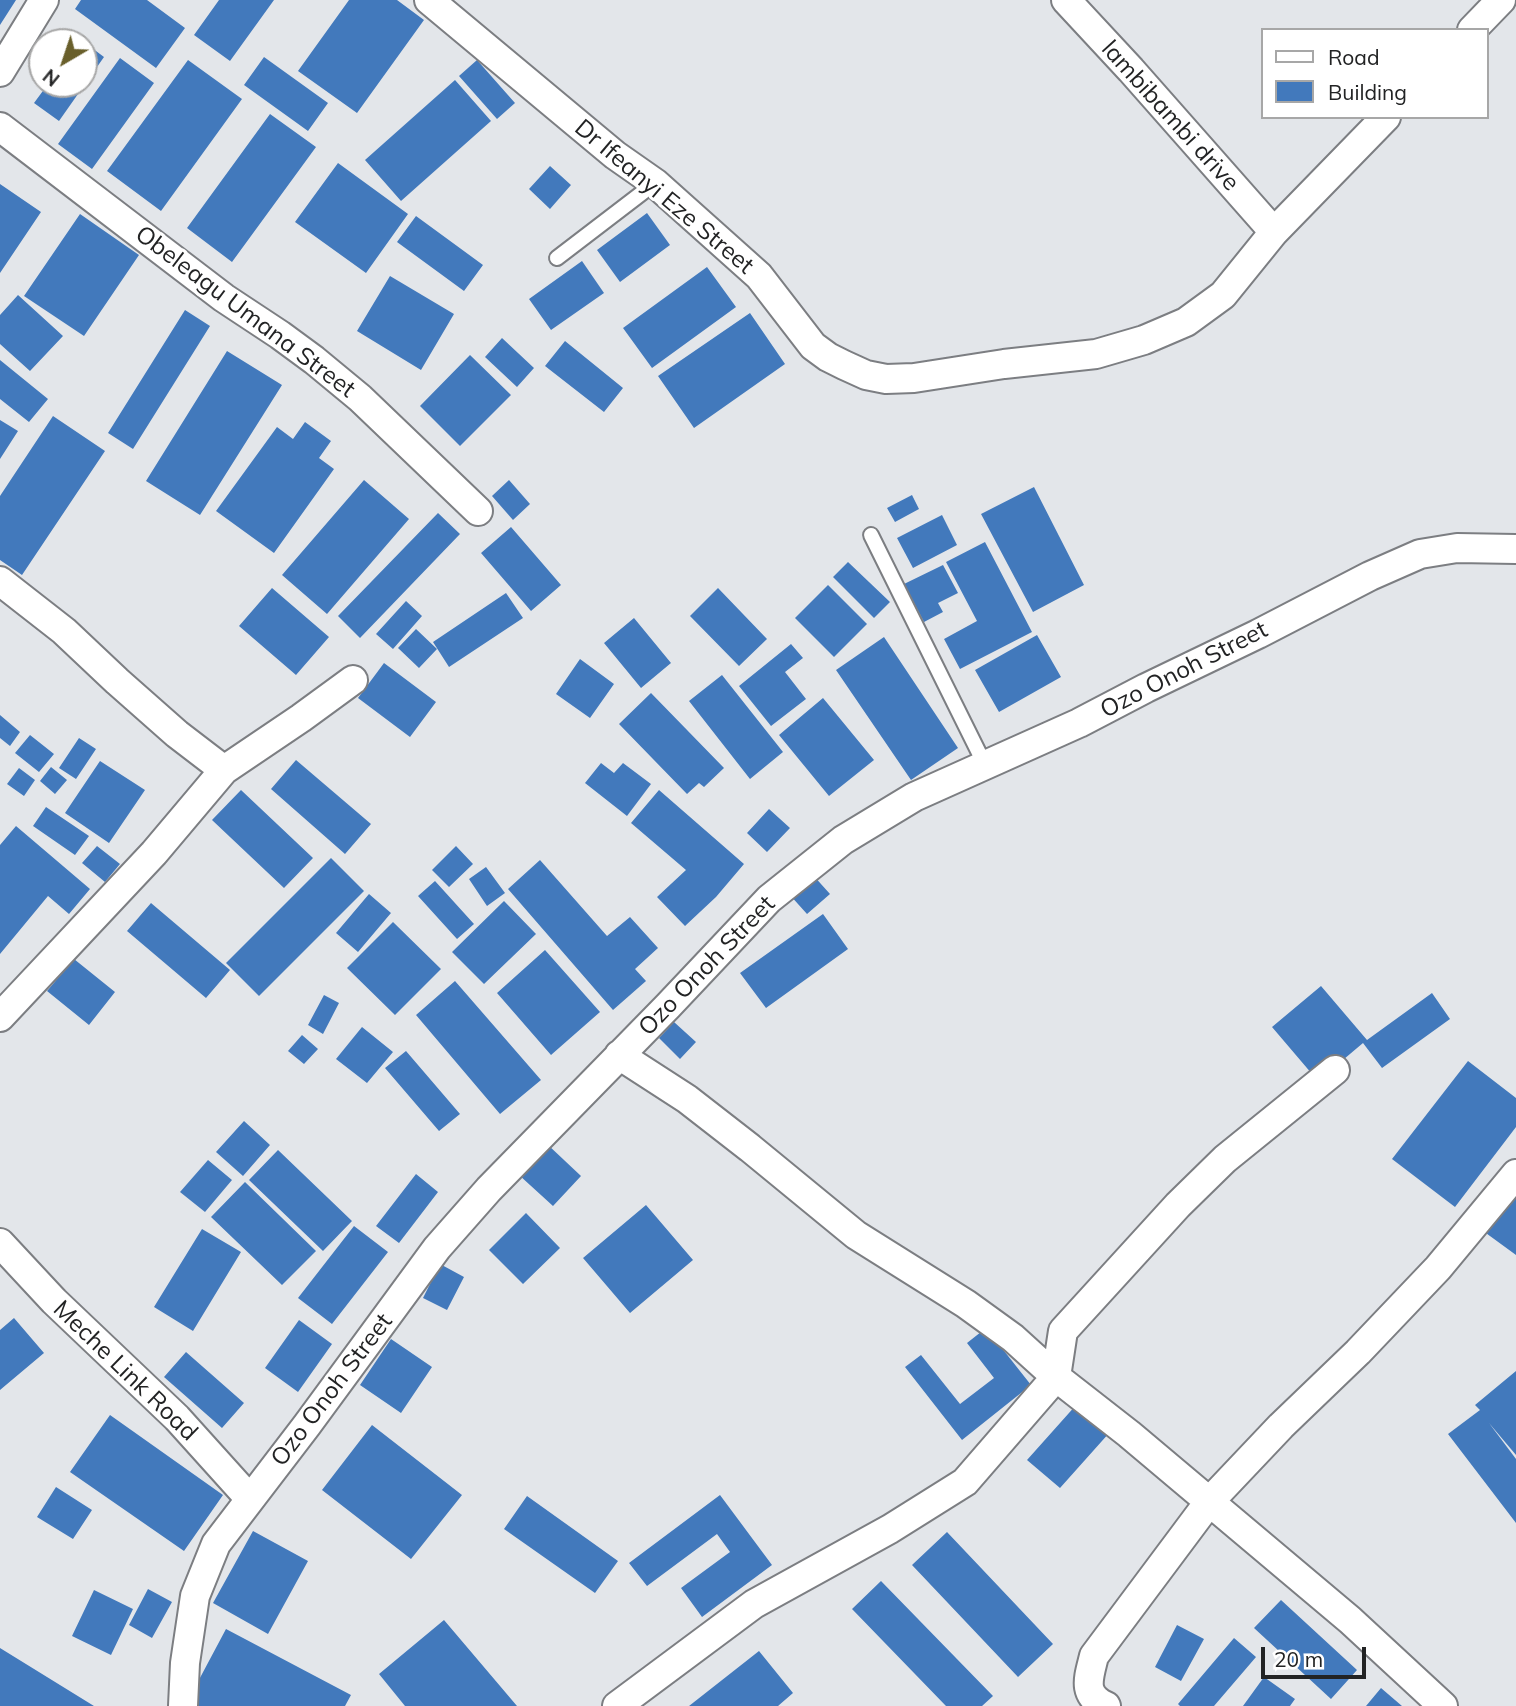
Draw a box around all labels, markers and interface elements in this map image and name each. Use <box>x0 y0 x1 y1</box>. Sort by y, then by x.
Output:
north arrow <box>28 28 98 98</box>
legend <box>1260 28 1488 119</box>
street label: lambibambi drive <box>1095 35 1245 197</box>
text: Road <box>1328 44 1379 70</box>
text: N <box>38 64 64 92</box>
text: Building <box>1328 79 1407 105</box>
street label: Dr Ifeanyi Eze Street <box>569 114 759 280</box>
street label: Obeleagu Umana Street <box>129 220 361 404</box>
street label: Ozo Onoh Street <box>1096 615 1272 725</box>
street label: Ozo Onoh Street <box>633 890 781 1042</box>
street label: Meche Link Road <box>47 1295 203 1447</box>
street label: Ozo Onoh Street <box>265 1308 399 1472</box>
scale bar <box>1264 1632 1369 1676</box>
text: 20 m <box>1274 1646 1323 1672</box>

